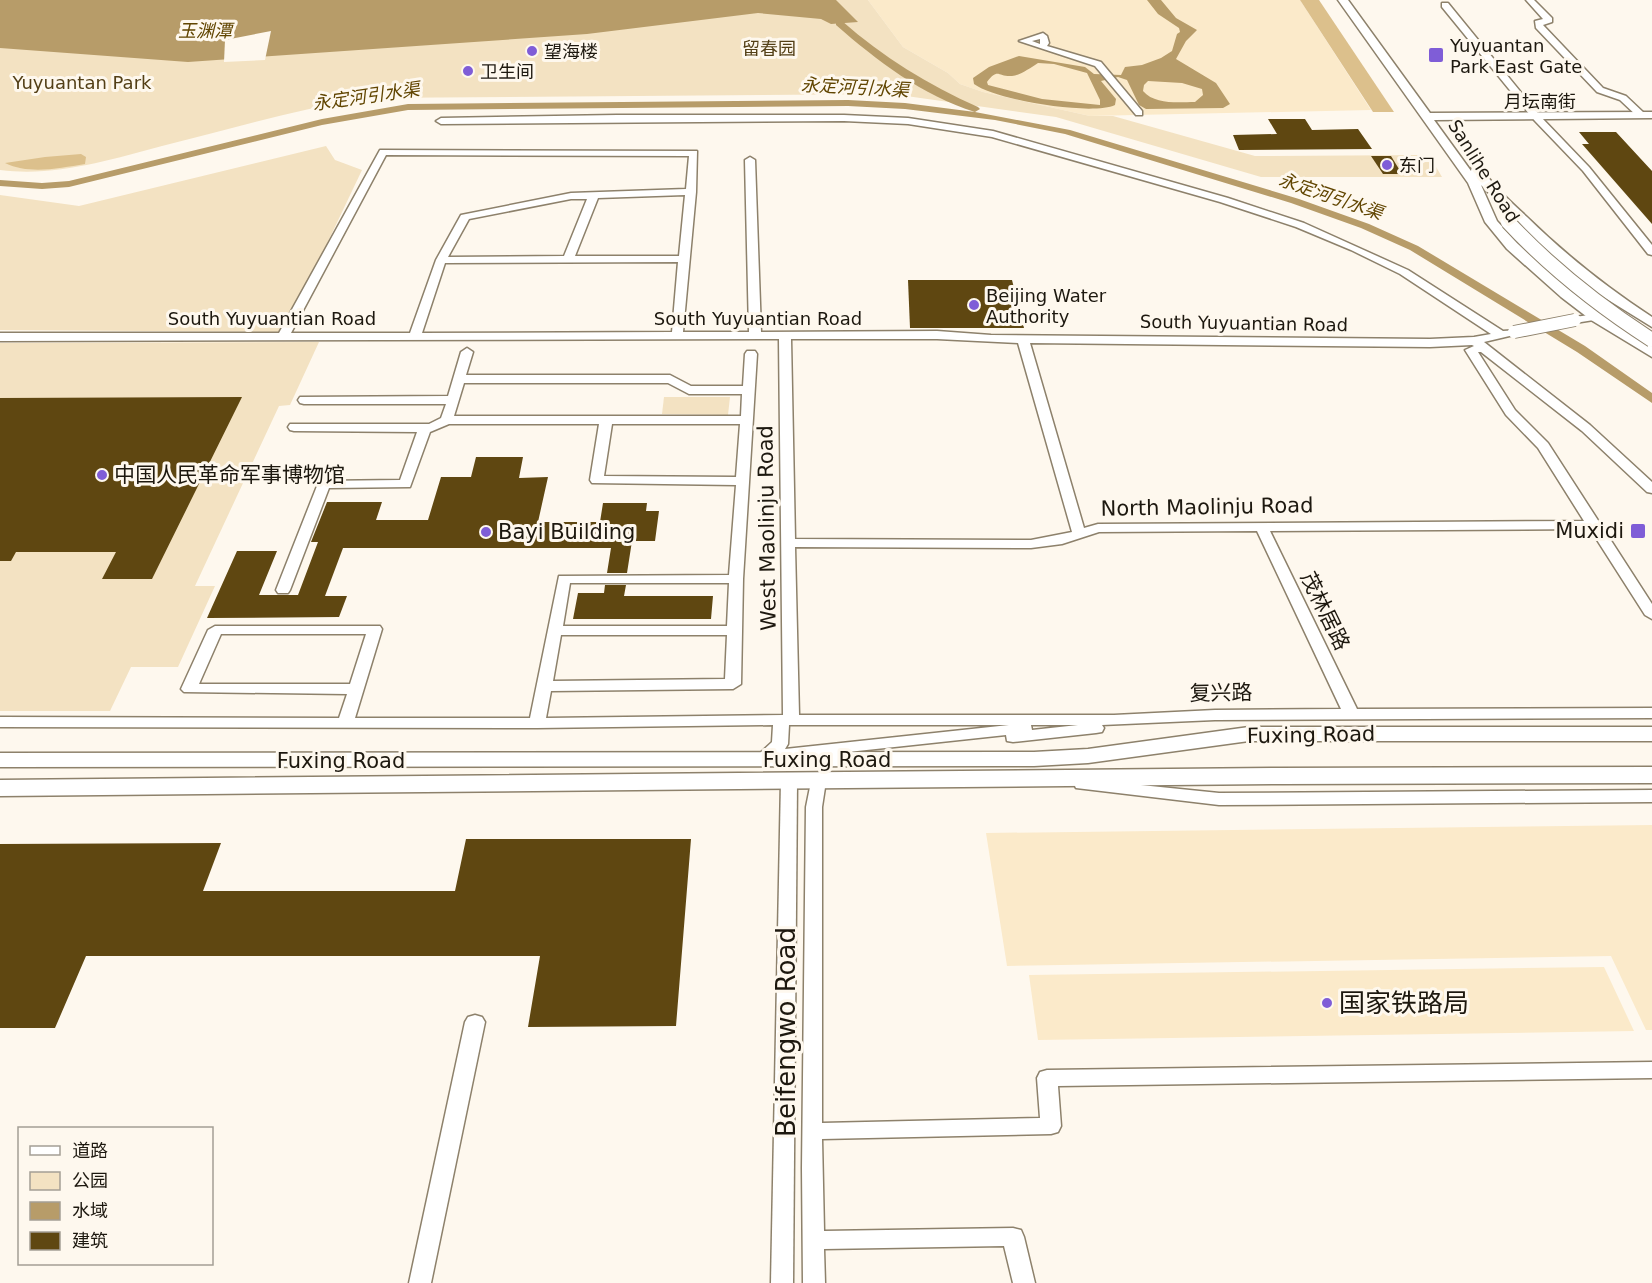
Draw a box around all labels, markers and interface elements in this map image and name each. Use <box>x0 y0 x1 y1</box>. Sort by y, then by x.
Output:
water label: 玉渊潭 <box>178 20 235 41</box>
place label: Yuyuantan Park East Gate <box>1449 35 1582 77</box>
park label: 留春园 <box>742 38 796 59</box>
place label: 望海楼 <box>544 41 598 62</box>
marker: 望海楼 <box>525 44 539 58</box>
marker: Yuyuantan Park East Gate <box>1427 46 1445 64</box>
place label: 卫生间 <box>480 61 534 82</box>
marker: 卫生间 <box>461 64 475 78</box>
park label: Yuyuantan Park <box>12 72 152 93</box>
water label: 永定河引水渠 <box>801 74 912 100</box>
water label: 永定河引水渠 <box>311 78 424 114</box>
street label: 月坛南街 <box>1504 91 1576 112</box>
street label: Sanlihe Road <box>1444 116 1524 226</box>
place label: 东门 <box>1399 155 1435 176</box>
marker: 东门 <box>1380 158 1394 172</box>
water label: 永定河引水渠 <box>1277 168 1388 224</box>
place label: Beijing Water Authority <box>986 285 1107 327</box>
marker: Beijing Water Authority <box>967 298 981 312</box>
street label: South Yuyuantian Road <box>168 308 376 329</box>
street label: South Yuyuantian Road <box>654 308 862 329</box>
street label: South Yuyuantian Road <box>1140 311 1348 335</box>
street label: West Maolinju Road <box>753 425 781 631</box>
place label: 中国人民革命军事博物馆 <box>114 463 345 487</box>
marker: 中国人民革命军事博物馆 <box>95 468 109 482</box>
street label: North Maolinju Road <box>1100 493 1314 521</box>
place label: Muxidi <box>1555 519 1624 543</box>
place label: Bayi Building <box>498 520 635 544</box>
marker: Muxidi <box>1629 522 1647 540</box>
marker: Bayi Building <box>479 525 493 539</box>
street label: 茂林居路 <box>1296 568 1354 654</box>
street label: 复兴路 <box>1189 680 1253 706</box>
street label: Fuxing Road <box>1247 722 1375 748</box>
street label: Fuxing Road <box>763 748 891 772</box>
street label: Fuxing Road <box>277 749 405 773</box>
street label: Beifengwo Road <box>771 927 801 1137</box>
place label: 国家铁路局 <box>1339 988 1469 1018</box>
marker: 国家铁路局 <box>1320 996 1334 1010</box>
legend <box>18 1127 213 1265</box>
text: 道路 <box>72 1140 108 1161</box>
text: 公园 <box>72 1170 108 1191</box>
text: 水域 <box>72 1200 108 1221</box>
text: 建筑 <box>72 1230 108 1251</box>

